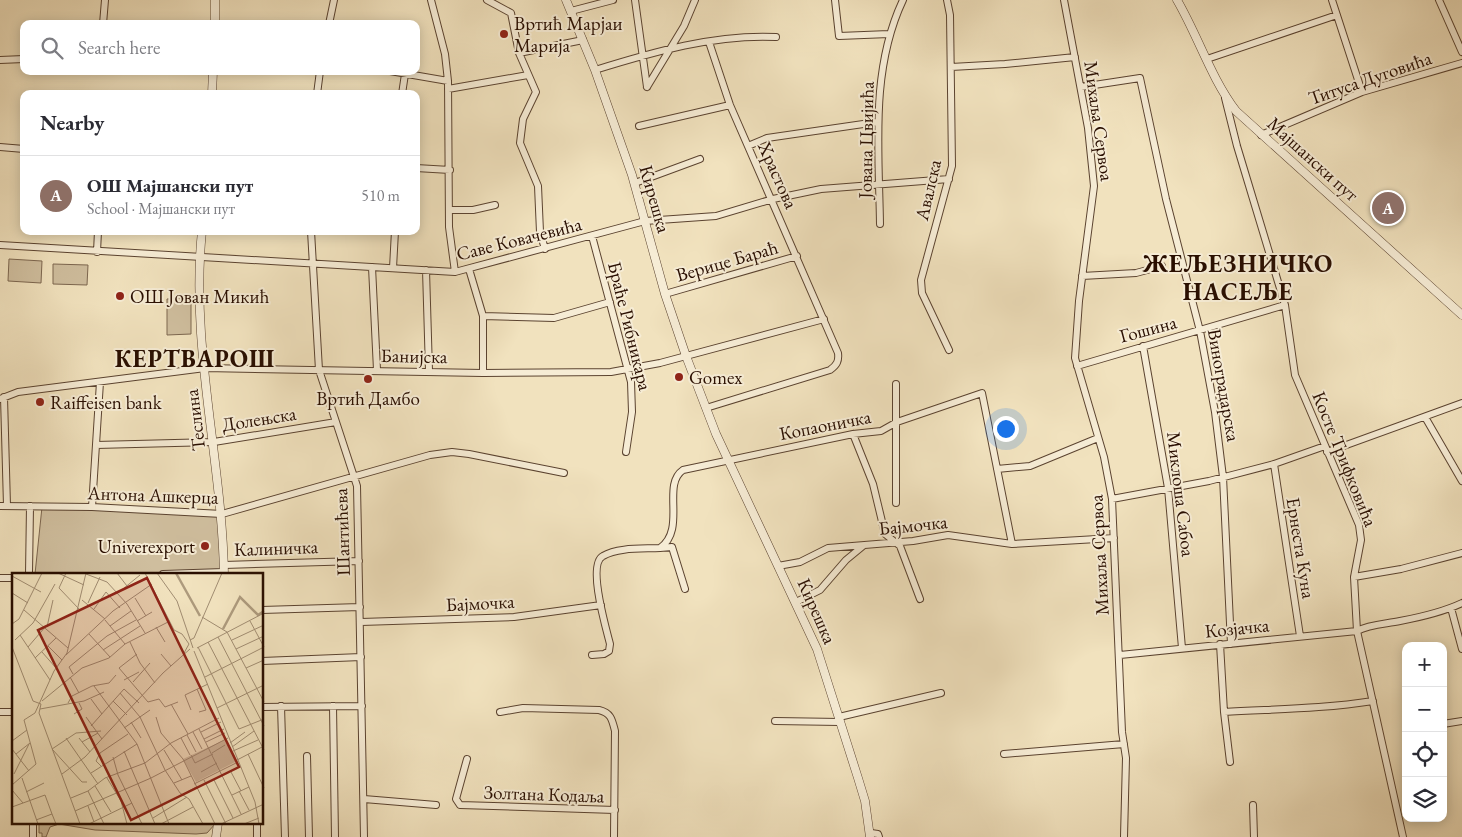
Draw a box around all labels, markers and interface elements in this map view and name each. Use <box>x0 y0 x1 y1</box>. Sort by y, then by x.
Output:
place label: Вртић Марјаи Марија <box>514 11 623 58</box>
search box <box>20 20 420 75</box>
marker: Вртић Марјаи Марија <box>498 28 510 40</box>
icon: search <box>38 34 66 62</box>
text: Search here <box>78 35 160 60</box>
street label: Титуса Дуговића <box>1305 45 1435 111</box>
street label: Михаља Сервоа <box>1078 59 1120 183</box>
street label: Јована Цвијића <box>852 81 880 201</box>
text: Nearby <box>40 109 104 136</box>
street label: Мајшански пут <box>1262 111 1364 207</box>
street label: Храстова <box>752 137 804 213</box>
street label: Авалска <box>909 157 947 224</box>
street label: Кирешка <box>633 162 677 236</box>
text: ОШ Мајшански пут <box>87 173 253 198</box>
text: A <box>50 185 62 206</box>
text: 510 m <box>361 185 400 206</box>
pin: A <box>1372 189 1404 227</box>
text: School · Мајшански пут <box>87 198 235 219</box>
street label: Саве Ковачевића <box>454 211 585 267</box>
street label: Верице Бараћ <box>673 234 781 287</box>
district label: ЖЕЉЕЗНИЧКО НАСЕЉЕ <box>1142 248 1333 307</box>
street label: Браће Рибникара <box>602 259 658 394</box>
place label: ОШ Јован Микић <box>130 284 269 309</box>
marker: ОШ Јован Микић <box>114 290 126 302</box>
street label: Гошина <box>1117 309 1180 349</box>
street label: Виноградарска <box>1202 327 1246 444</box>
district label: КЕРТВАРОШ <box>115 343 275 374</box>
street label: Банијска <box>380 343 448 369</box>
place label: Gomex <box>689 365 743 390</box>
marker: Gomex <box>673 371 685 383</box>
marker: Вртић Дамбо <box>362 373 374 385</box>
place label: Вртић Дамбо <box>316 386 420 411</box>
street label: Теслина <box>179 387 211 452</box>
street label: Косте Трифковића <box>1306 388 1384 531</box>
place label: Raiffeisen bank <box>50 390 163 415</box>
marker: Raiffeisen bank <box>34 396 46 408</box>
street label: Долењска <box>220 401 298 437</box>
street label: Копаоничка <box>777 404 873 446</box>
your location <box>993 416 1019 442</box>
street label: Миклоша Сабоа <box>1161 430 1201 558</box>
street label: Антона Ашкерца <box>86 480 219 510</box>
street label: Шантићева <box>328 487 356 576</box>
street label: Михаља Сервоа <box>1083 494 1115 616</box>
street label: Ернеста Куна <box>1281 496 1321 601</box>
street label: Бајмочка <box>877 509 949 541</box>
place label: Univerexport <box>98 534 195 559</box>
street label: Калиничка <box>234 534 319 562</box>
marker: Univerexport <box>199 540 211 552</box>
inset map <box>12 573 264 824</box>
street label: Кирешка <box>791 574 843 648</box>
street label: Бајмочка <box>445 589 516 617</box>
street label: Козјачка <box>1204 612 1271 644</box>
map controls <box>1402 642 1447 822</box>
button: + <box>1402 642 1447 687</box>
button: − <box>1402 687 1447 732</box>
button: locate <box>1402 732 1447 777</box>
button: layers <box>1402 777 1447 822</box>
street label: Золтана Кодаља <box>483 779 605 809</box>

